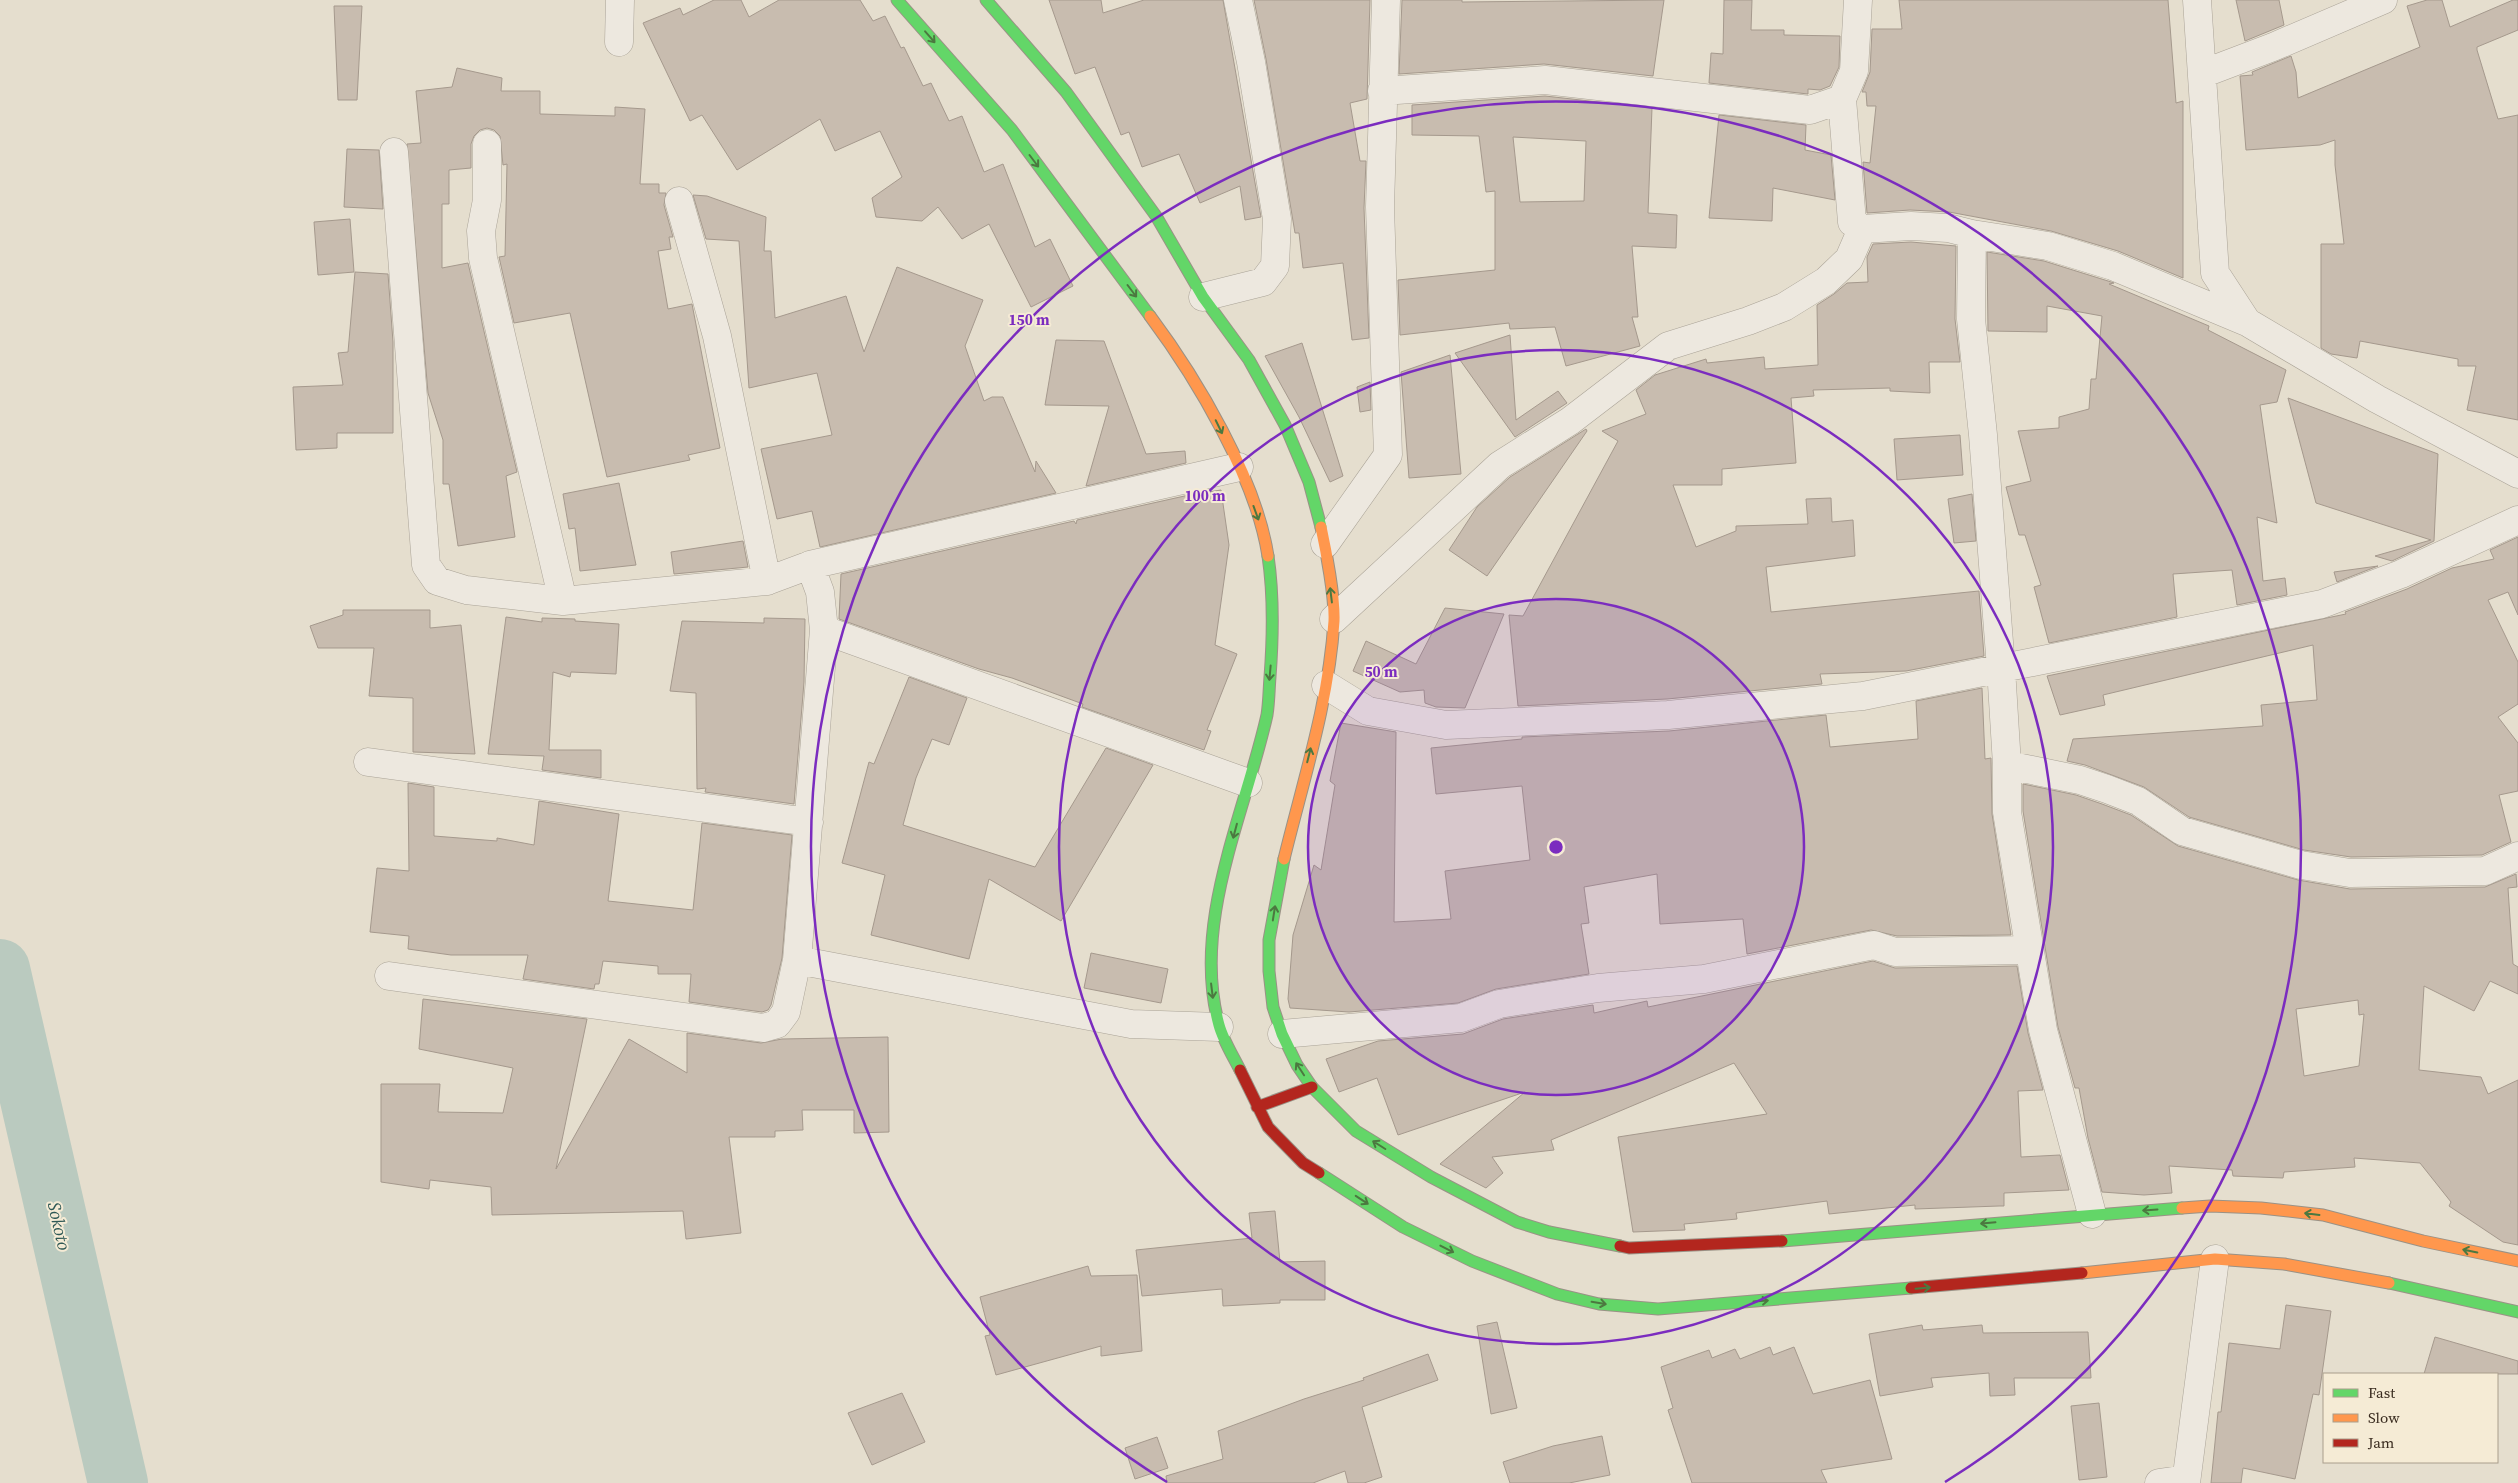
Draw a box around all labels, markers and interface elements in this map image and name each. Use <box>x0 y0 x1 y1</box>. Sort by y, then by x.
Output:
one-way arrow <box>924 30 935 43</box>
one-way arrow <box>1029 154 1040 167</box>
one-way arrow <box>1126 284 1137 297</box>
text: 150 m <box>1008 309 1050 330</box>
one-way arrow <box>1215 419 1225 434</box>
text: 100 m <box>1184 485 1226 506</box>
one-way arrow <box>1252 504 1261 520</box>
one-way arrow <box>1326 587 1336 603</box>
text: 50 m <box>1364 661 1398 682</box>
one-way arrow <box>1265 665 1275 681</box>
one-way arrow <box>1305 747 1314 763</box>
one-way arrow <box>1230 823 1239 839</box>
centre of rings <box>1547 838 1565 856</box>
one-way arrow <box>1269 906 1279 922</box>
one-way arrow <box>1208 982 1218 998</box>
one-way arrow <box>1295 1063 1305 1077</box>
one-way arrow <box>1372 1139 1386 1149</box>
one-way arrow <box>1354 1195 1368 1205</box>
water label: Sokoto <box>42 1199 77 1253</box>
one-way arrow <box>2142 1206 2158 1215</box>
one-way arrow <box>2304 1209 2320 1219</box>
one-way arrow <box>1980 1218 1996 1228</box>
one-way arrow <box>1439 1245 1454 1254</box>
one-way arrow <box>2463 1246 2479 1255</box>
one-way arrow <box>1915 1283 1931 1292</box>
one-way arrow <box>1753 1296 1769 1306</box>
one-way arrow <box>1591 1298 1607 1308</box>
legend <box>2323 1373 2498 1463</box>
text: Fast <box>2368 1382 2395 1403</box>
text: Slow <box>2368 1407 2400 1428</box>
text: Jam <box>2367 1432 2395 1453</box>

